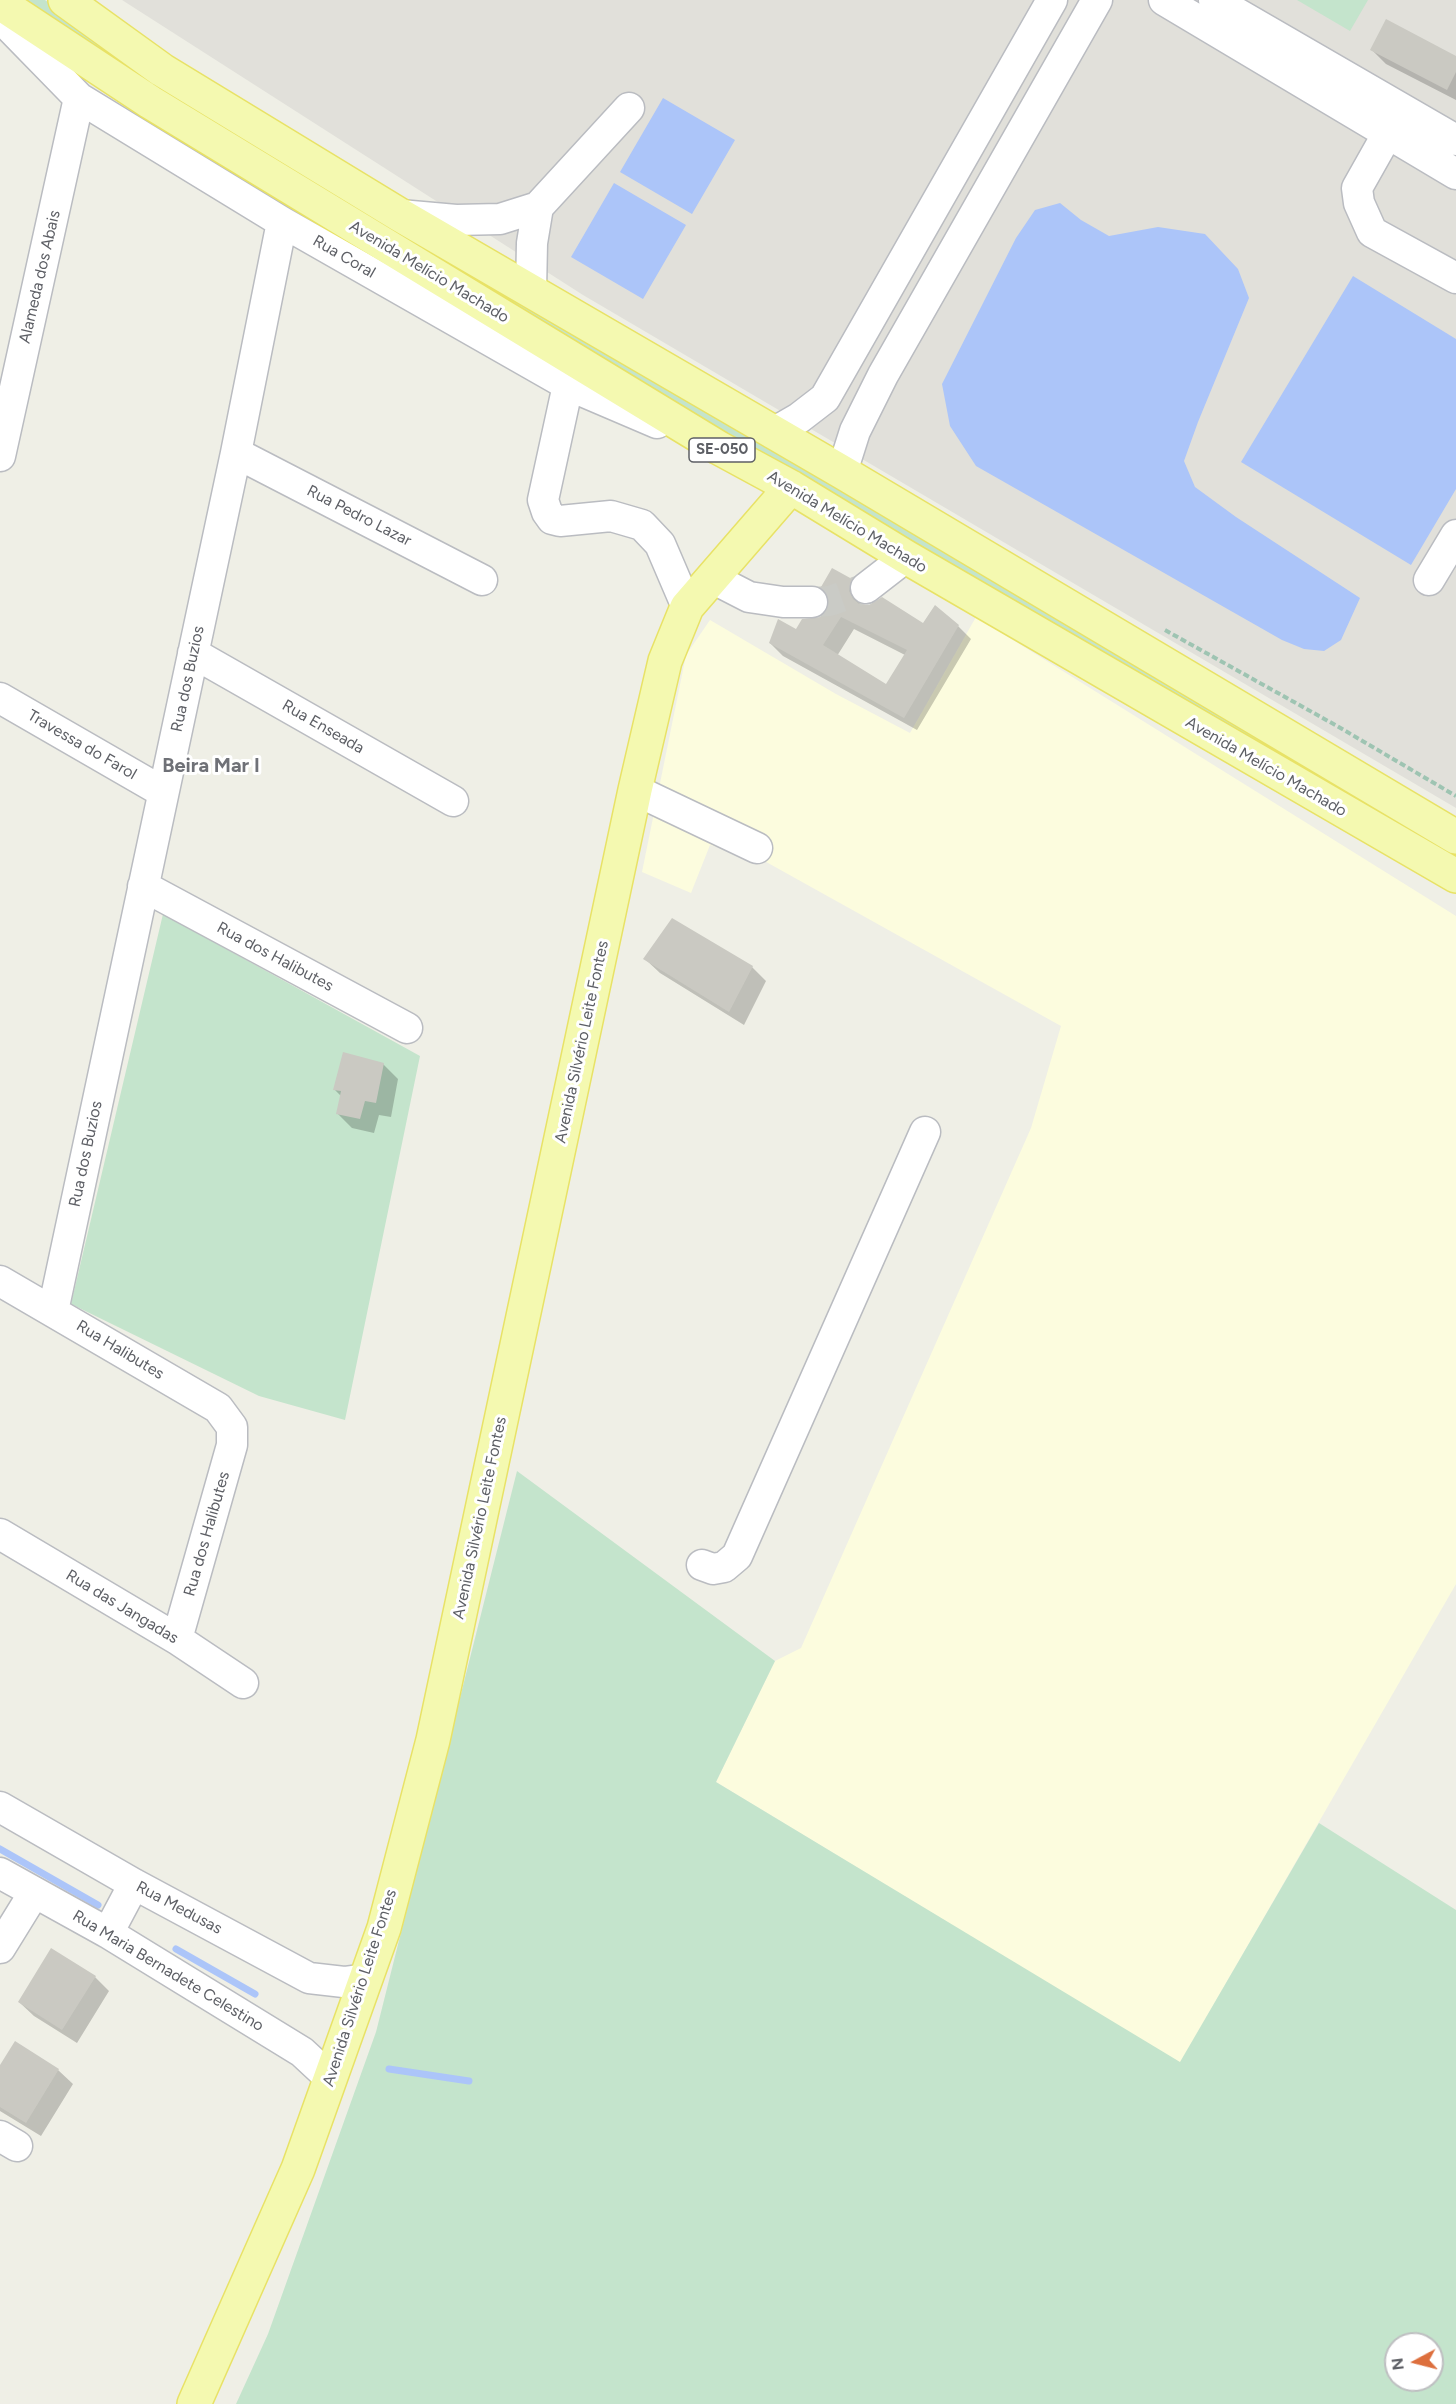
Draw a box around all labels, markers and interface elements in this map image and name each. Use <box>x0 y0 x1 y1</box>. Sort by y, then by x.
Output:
street label: Alameda dos Abais <box>15 209 65 345</box>
street label: Avenida Melício Machado <box>346 217 512 327</box>
street label: Rua Coral <box>309 231 379 283</box>
road number: SE-050 <box>689 438 755 462</box>
street label: Avenida Melício Machado <box>764 467 930 577</box>
street label: Rua Pedro Lazar <box>303 481 415 551</box>
street label: Rua dos Buzios <box>167 624 209 734</box>
street label: Rua Enseada <box>279 696 367 758</box>
street label: Travessa do Farol <box>24 706 140 784</box>
street label: Avenida Melício Machado <box>1182 713 1350 821</box>
district label: Beira Mar I <box>162 754 260 778</box>
street label: Rua dos Halibutes <box>214 918 336 996</box>
street label: Avenida Silvério Leite Fontes <box>551 939 613 1145</box>
street label: Rua dos Buzios <box>65 1099 107 1209</box>
street label: Rua Halibutes <box>73 1316 167 1384</box>
street label: Avenida Silvério Leite Fontes <box>449 1415 511 1621</box>
street label: Rua dos Halibutes <box>180 1469 234 1599</box>
street label: Rua das Jangadas <box>62 1566 182 1648</box>
street label: Rua Medusas <box>133 1877 225 1939</box>
street label: Avenida Silvério Leite Fontes <box>319 1887 401 2089</box>
street label: Rua Maria Bernadete Celestino <box>69 1906 267 2036</box>
north arrow <box>1384 2332 1444 2392</box>
text: N <box>1387 2357 1408 2371</box>

